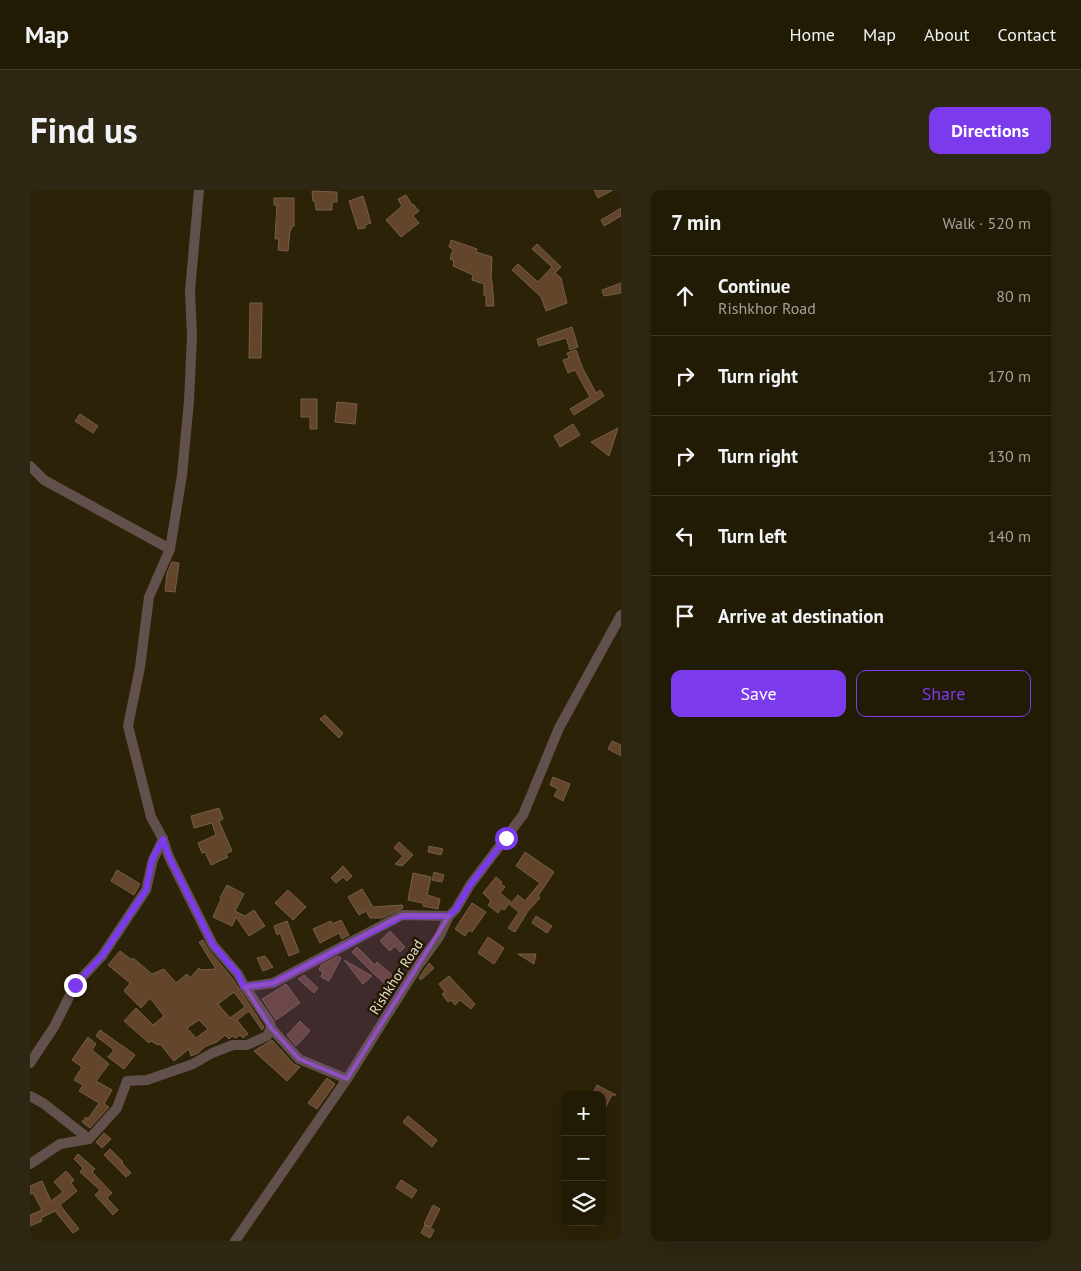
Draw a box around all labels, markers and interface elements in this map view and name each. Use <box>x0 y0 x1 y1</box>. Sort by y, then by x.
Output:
text: Map <box>25 19 69 50</box>
text: Home <box>789 23 835 46</box>
text: Map <box>863 23 896 46</box>
text: About <box>924 23 970 46</box>
text: Contact <box>998 23 1056 46</box>
text: Find us <box>30 107 138 153</box>
button: Directions <box>929 107 1051 154</box>
text: 7 min <box>671 209 721 236</box>
text: Walk · 520 m <box>942 213 1031 233</box>
text: Continue <box>718 274 790 298</box>
icon: ahead <box>671 282 699 310</box>
text: 80 m <box>996 286 1031 306</box>
text: Rishkhor Road <box>718 298 816 318</box>
icon: right <box>671 362 699 390</box>
text: Turn right <box>718 364 798 388</box>
text: 170 m <box>988 366 1031 386</box>
icon: right <box>671 442 699 470</box>
text: Turn right <box>718 444 798 468</box>
text: 130 m <box>988 446 1031 466</box>
icon: left <box>671 522 699 550</box>
text: Turn left <box>718 524 787 548</box>
text: 140 m <box>988 526 1031 546</box>
icon: arrive <box>671 602 699 630</box>
text: Arrive at destination <box>718 604 884 628</box>
button: Save <box>671 670 846 717</box>
button: Share <box>856 670 1031 717</box>
route start <box>495 827 518 850</box>
street label: Rishkhor Road <box>365 936 427 1018</box>
route end <box>64 974 87 997</box>
map controls <box>561 1091 606 1226</box>
button: + <box>561 1091 606 1136</box>
button: − <box>561 1136 606 1181</box>
button: layers <box>561 1181 606 1226</box>

